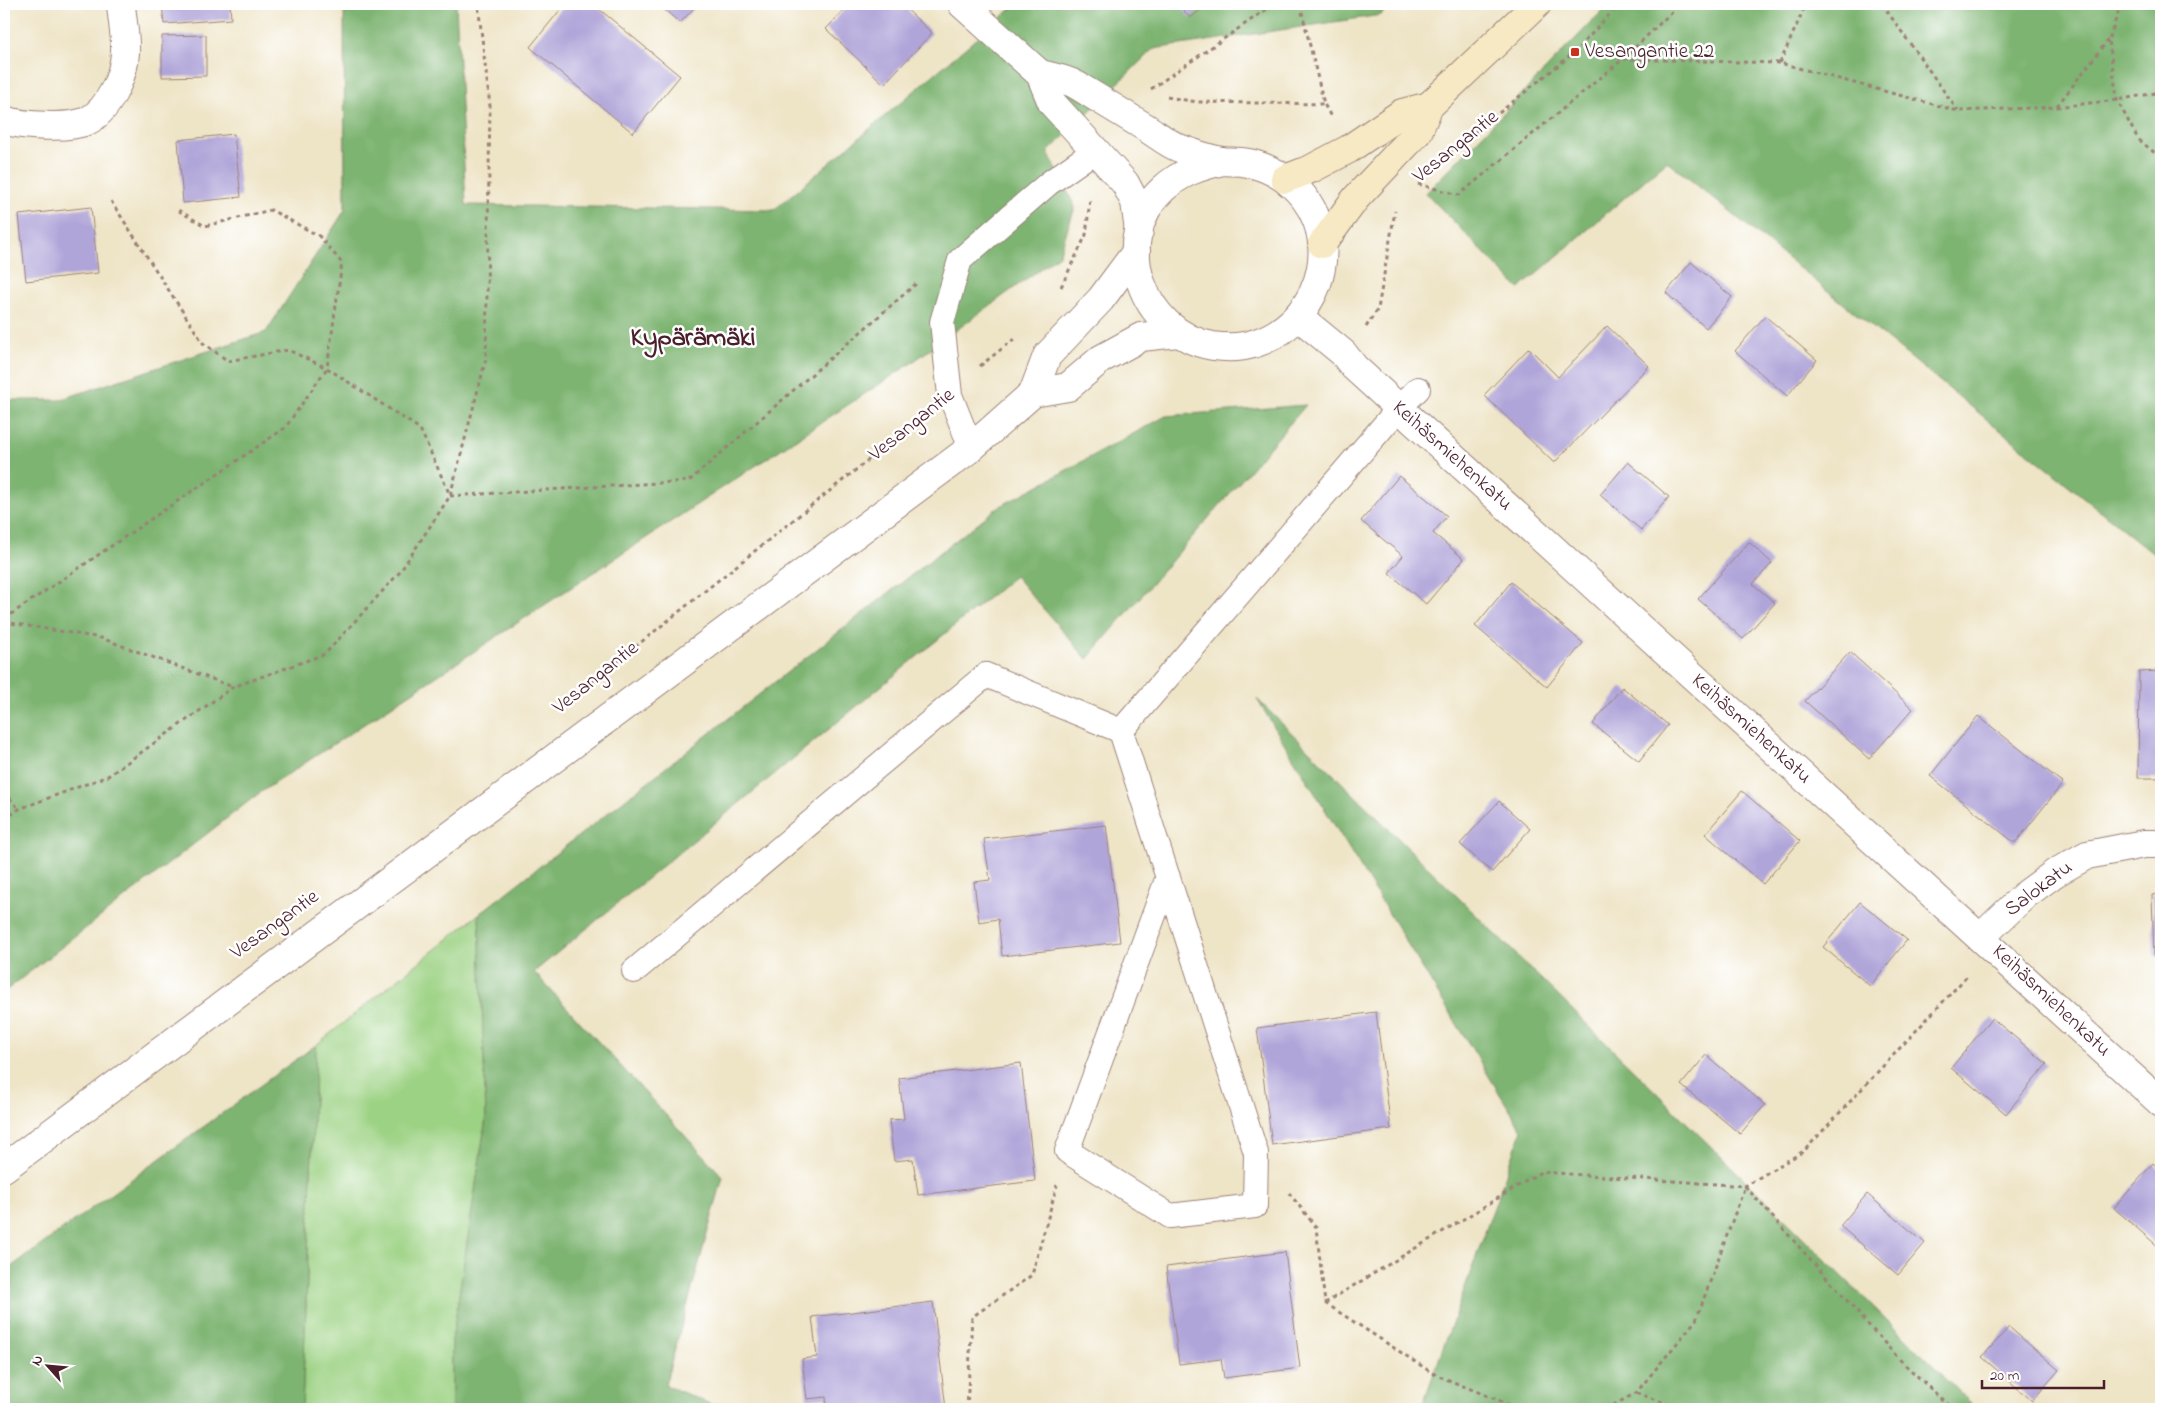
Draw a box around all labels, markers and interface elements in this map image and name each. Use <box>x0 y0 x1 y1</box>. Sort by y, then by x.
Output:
place label: Vesangantie 22 <box>1584 37 1714 69</box>
marker: Vesangantie 22 <box>1569 46 1581 58</box>
street label: Vesangantie <box>1406 103 1507 193</box>
district label: Kypärämäki <box>631 320 755 358</box>
street label: Vesangantie <box>862 381 963 471</box>
street label: Keihäsmiehenkatu <box>1385 394 1519 519</box>
street label: Vesangantie <box>546 634 647 724</box>
street label: Keihäsmiehenkatu <box>1684 667 1818 792</box>
street label: Salokatu <box>1999 853 2079 925</box>
street label: Vesangantie <box>224 882 327 970</box>
street label: Keihäsmiehenkatu <box>1985 938 2117 1064</box>
north arrow <box>22 1340 72 1390</box>
text: N <box>26 1352 49 1370</box>
scale bar <box>1982 1358 2105 1390</box>
text: 20 m <box>1990 1365 2020 1387</box>

